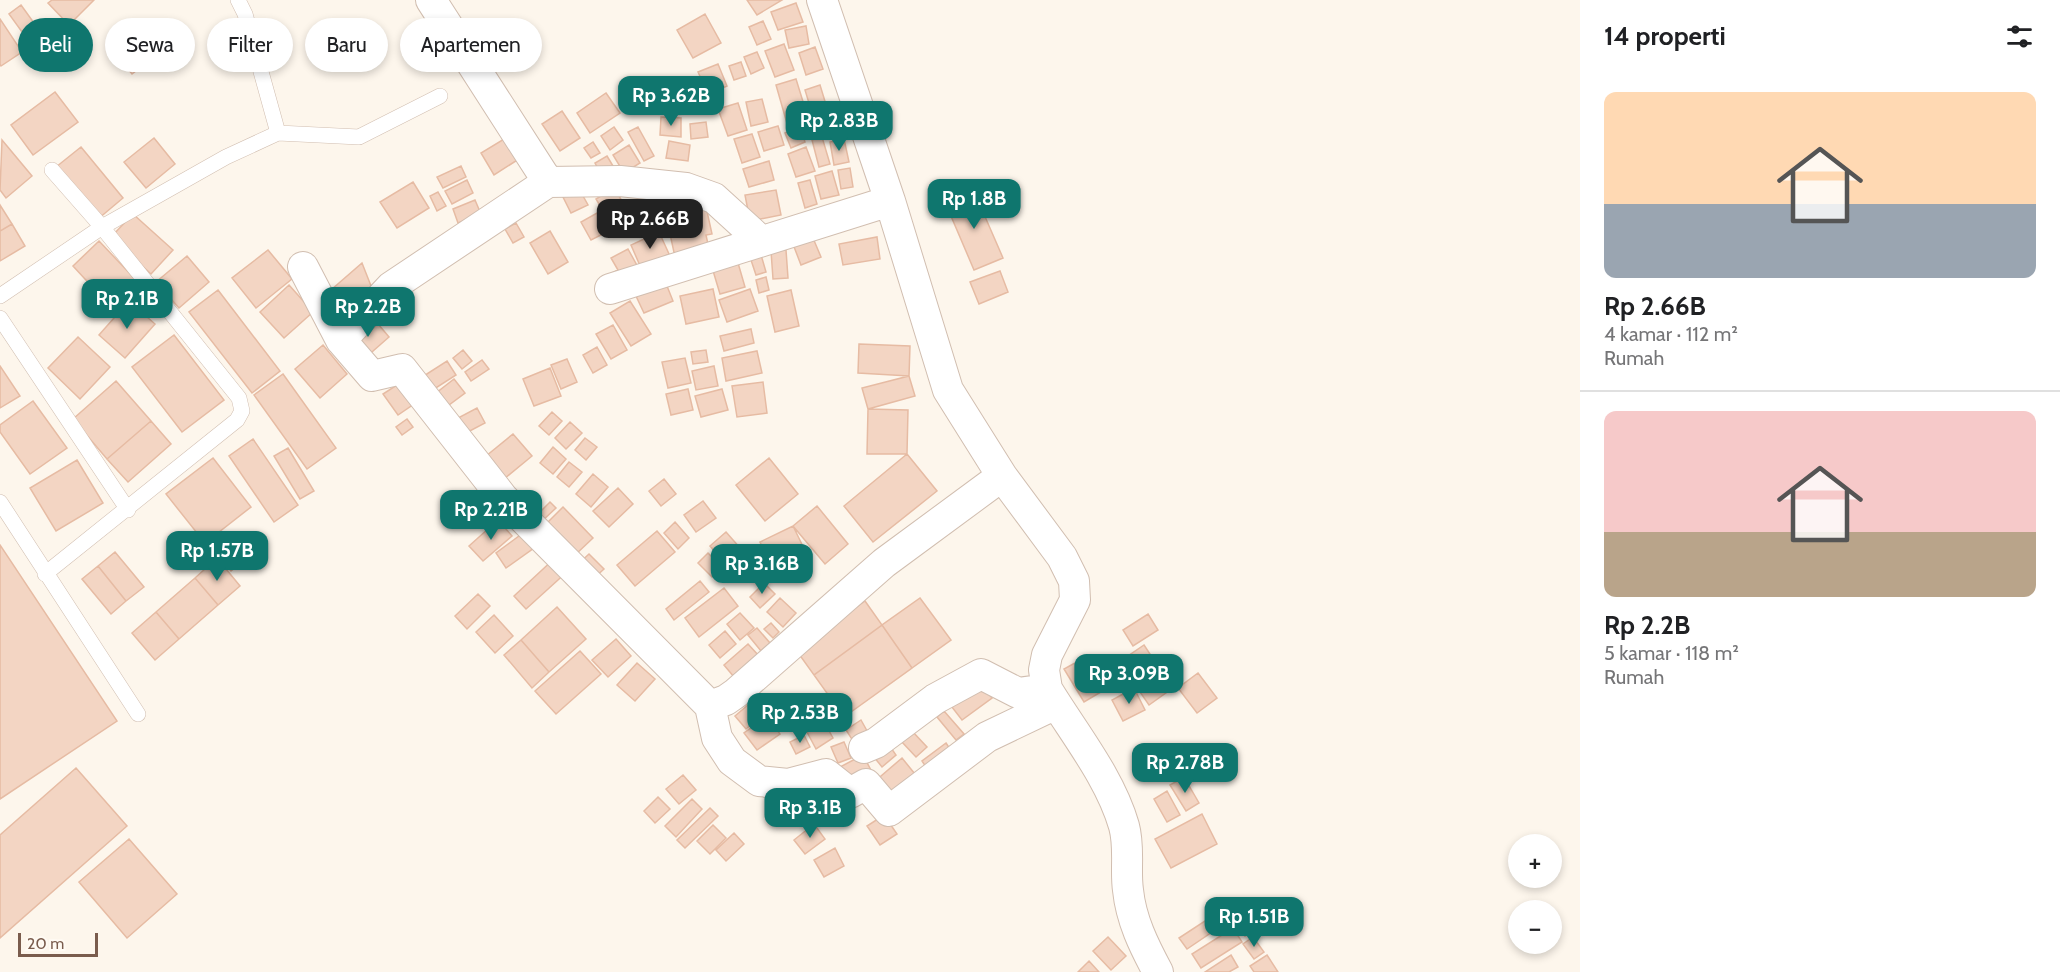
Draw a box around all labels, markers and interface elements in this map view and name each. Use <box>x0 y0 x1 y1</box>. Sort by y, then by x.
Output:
chip: Beli <box>18 18 93 72</box>
chip: Sewa <box>105 18 195 72</box>
chip: Filter <box>207 18 293 72</box>
chip: Baru <box>305 18 388 72</box>
chip: Apartemen <box>400 18 542 72</box>
text: 14 properti <box>1604 20 1726 52</box>
icon: filters <box>2003 20 2036 53</box>
pin: Rp 3.62B <box>609 76 733 127</box>
text: Rp 3.62B <box>632 83 710 107</box>
pin: Rp 2.83B <box>777 101 901 152</box>
text: Rp 2.83B <box>800 108 878 132</box>
icon: home <box>1766 131 1874 239</box>
pin: Rp 1.8B <box>919 179 1029 230</box>
text: Rp 1.8B <box>942 186 1006 210</box>
pin: Rp 2.66B <box>588 199 712 250</box>
text: Rp 2.66B <box>611 206 689 230</box>
pin: Rp 2.1B <box>72 279 182 330</box>
text: Rp 2.1B <box>96 286 158 310</box>
pin: Rp 2.2B <box>313 287 423 338</box>
text: Rp 2.66B <box>1604 290 1706 322</box>
text: Rp 2.2B <box>335 294 401 318</box>
text: 4 kamar · 112 m² <box>1604 322 1738 346</box>
text: Rumah <box>1604 346 1664 370</box>
icon: home <box>1766 450 1874 558</box>
pin: Rp 2.21B <box>429 490 553 541</box>
text: Rp 2.21B <box>454 497 528 521</box>
pin: Rp 1.57B <box>155 531 279 582</box>
text: Rp 1.57B <box>180 538 254 562</box>
pin: Rp 3.16B <box>700 544 824 595</box>
text: Rp 3.16B <box>725 551 799 575</box>
text: Rp 2.2B <box>1604 609 1690 641</box>
text: 5 kamar · 118 m² <box>1604 641 1739 665</box>
pin: Rp 3.09B <box>1067 654 1191 705</box>
text: Rp 3.09B <box>1088 661 1170 685</box>
text: Rumah <box>1604 665 1664 689</box>
pin: Rp 2.53B <box>738 693 862 744</box>
text: Rp 2.53B <box>761 700 839 724</box>
pin: Rp 2.78B <box>1123 743 1247 794</box>
text: Rp 2.78B <box>1146 750 1224 774</box>
pin: Rp 3.1B <box>755 788 865 839</box>
text: Rp 3.1B <box>778 795 842 819</box>
map controls <box>1508 834 1562 954</box>
button: + <box>1508 834 1562 888</box>
pin: Rp 1.51B <box>1192 897 1316 948</box>
button: − <box>1508 900 1562 954</box>
text: Rp 1.51B <box>1219 904 1289 928</box>
scale bar <box>18 930 98 958</box>
text: 20 m <box>27 934 64 953</box>

